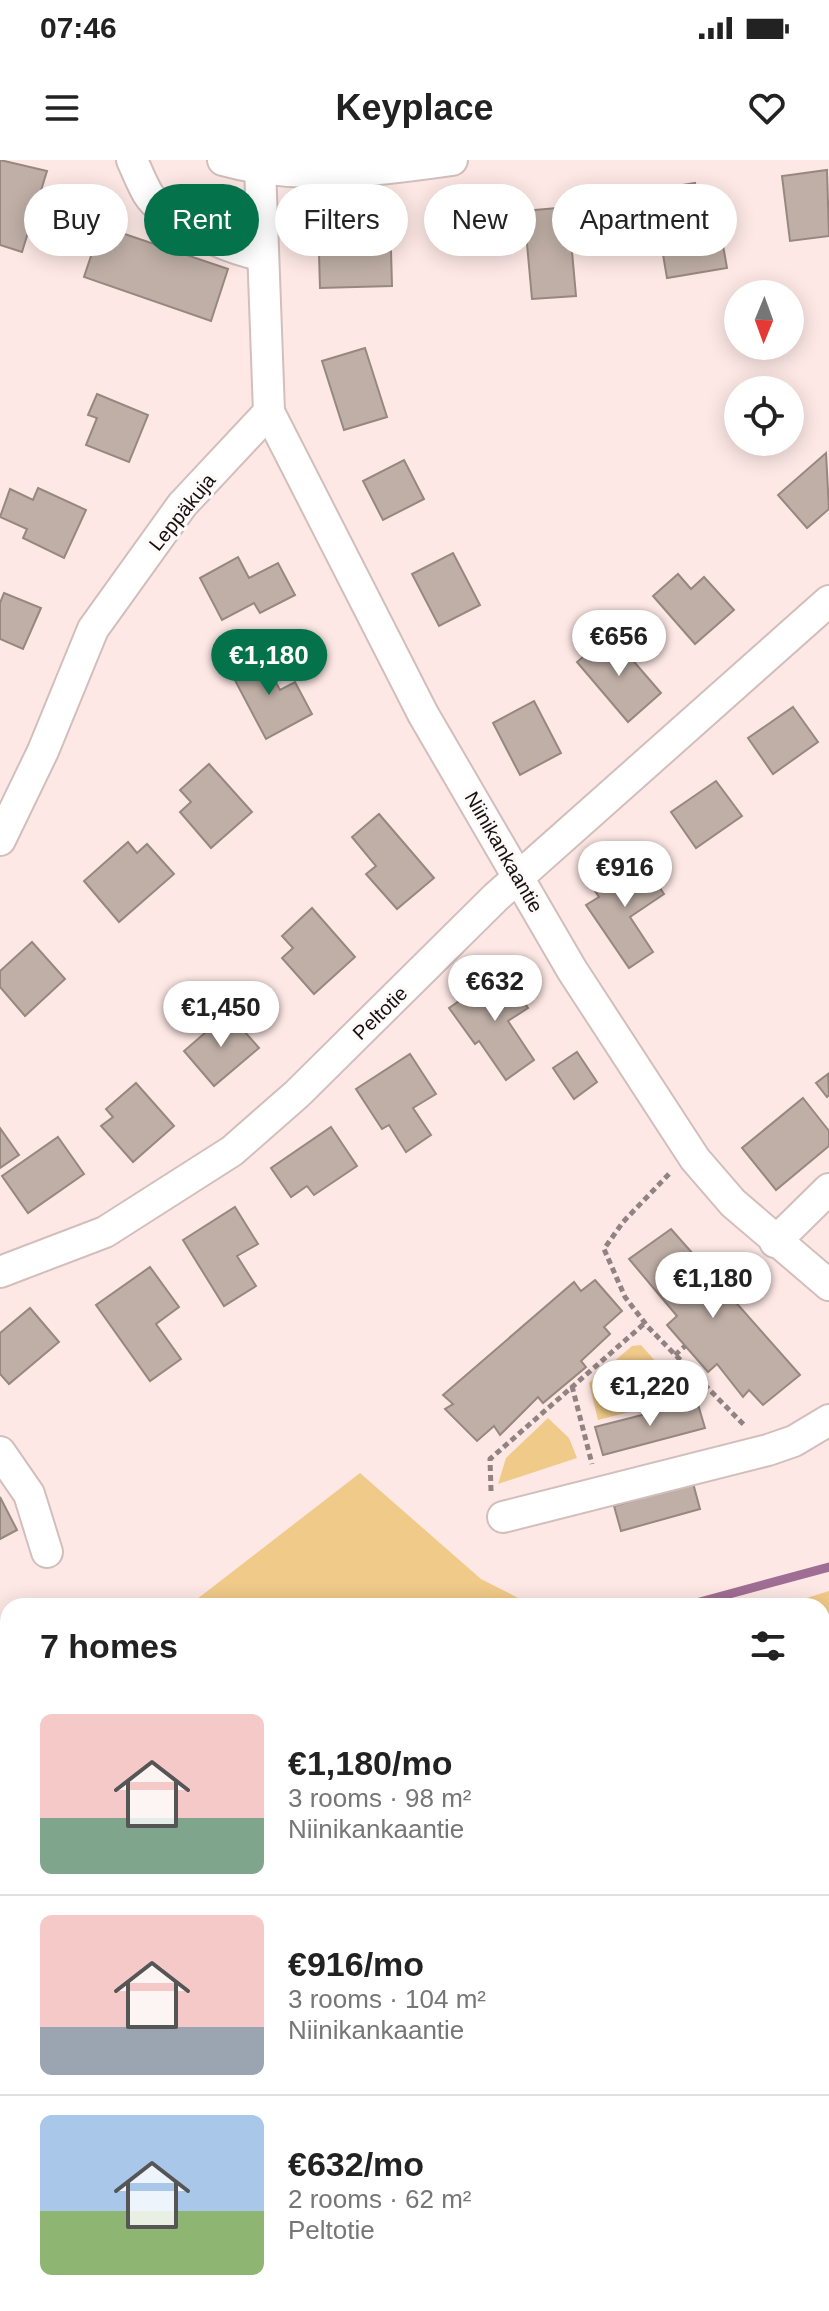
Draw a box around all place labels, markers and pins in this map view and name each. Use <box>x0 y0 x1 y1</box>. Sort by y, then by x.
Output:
pin: €656 <box>572 610 666 678</box>
pin: €1,180 <box>204 629 334 697</box>
pin: €916 <box>578 841 672 909</box>
pin: €632 <box>448 955 542 1023</box>
pin: €1,450 <box>156 981 286 1049</box>
pin: €1,180 <box>648 1252 778 1320</box>
pin: €1,220 <box>585 1360 715 1428</box>

